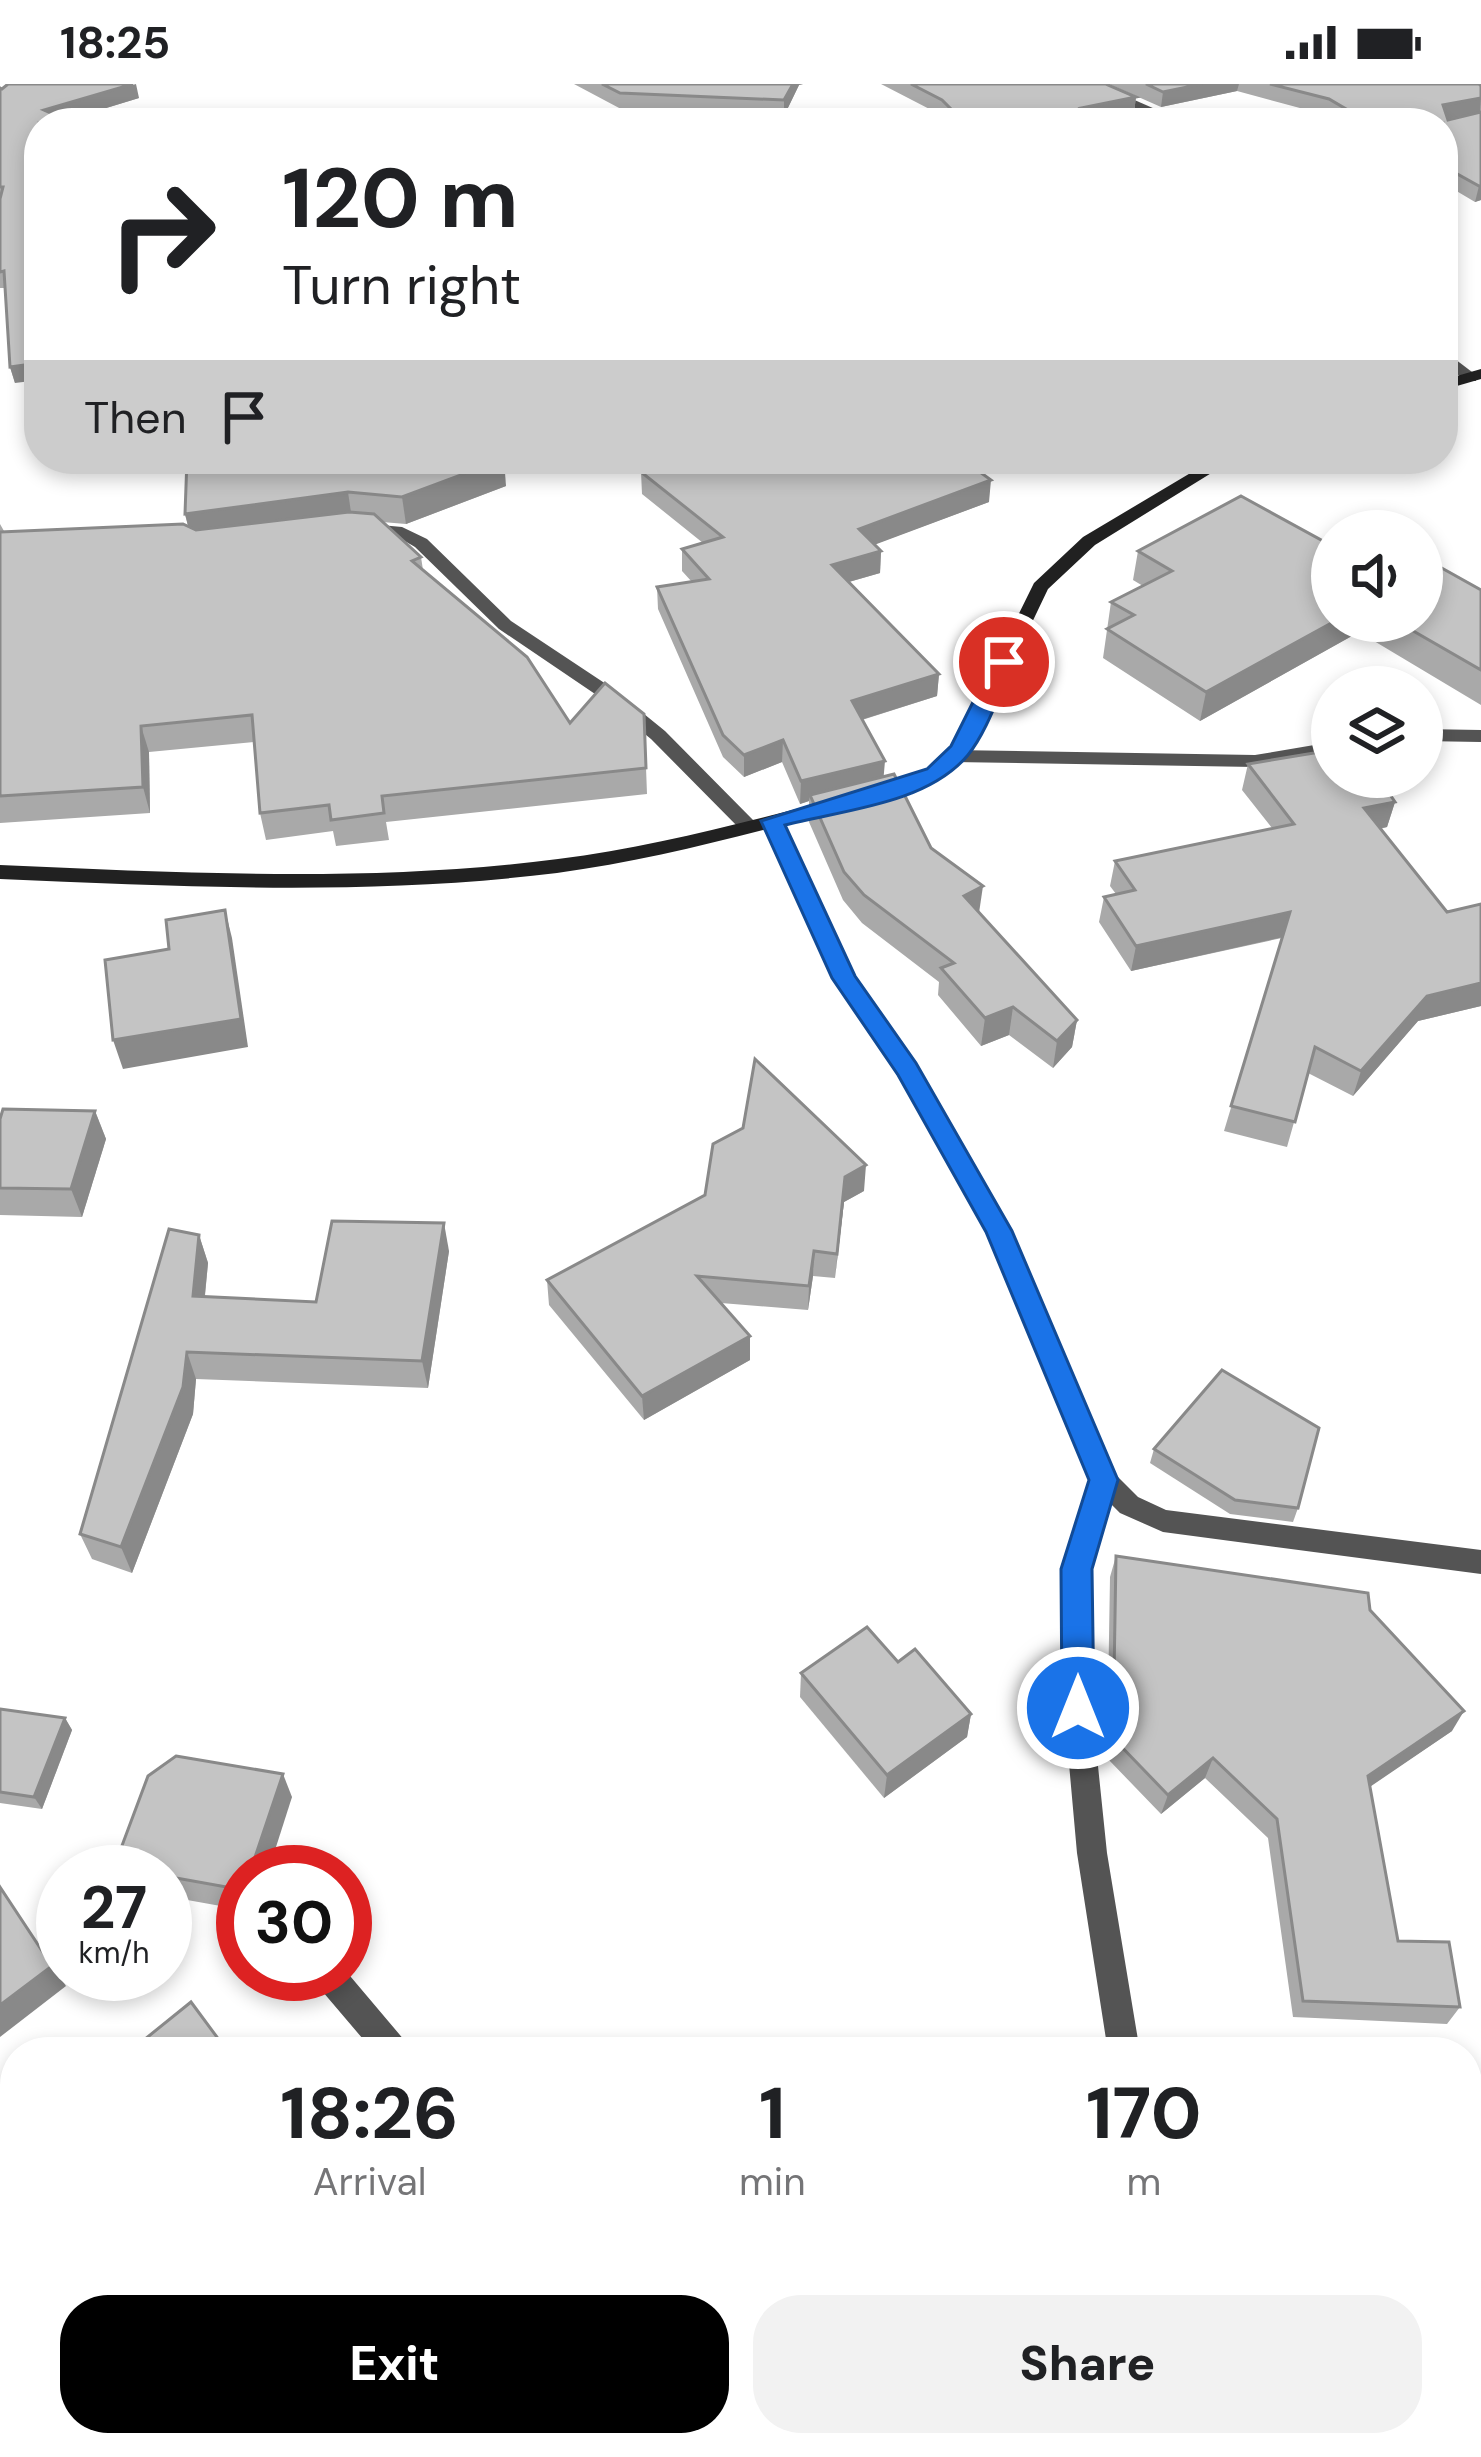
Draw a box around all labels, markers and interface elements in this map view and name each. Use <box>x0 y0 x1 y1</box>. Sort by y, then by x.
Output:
text: 18:25 <box>60 13 170 72</box>
text: 120 m <box>282 144 519 253</box>
icon: right <box>84 156 240 312</box>
text: Turn right <box>282 250 521 321</box>
icon: arrive <box>211 384 277 450</box>
text: Then <box>84 388 187 447</box>
map controls <box>1311 510 1443 798</box>
button: sound <box>1311 510 1443 642</box>
pin <box>953 611 1055 713</box>
icon: arrive <box>971 629 1037 695</box>
button: layers <box>1311 666 1443 798</box>
position arrow <box>1015 1645 1141 1771</box>
speed limit sign: 30 <box>216 1845 372 2001</box>
text: 27 <box>81 1868 147 1947</box>
text: km/h <box>79 1933 149 1972</box>
text: 18:26 <box>280 2067 459 2160</box>
text: 1 <box>759 2067 786 2160</box>
text: 170 <box>1086 2067 1202 2160</box>
text: Arrival <box>313 2156 426 2207</box>
text: min <box>739 2156 806 2207</box>
text: m <box>1126 2156 1161 2207</box>
button: Exit <box>60 2295 729 2433</box>
button: Share <box>753 2295 1422 2433</box>

